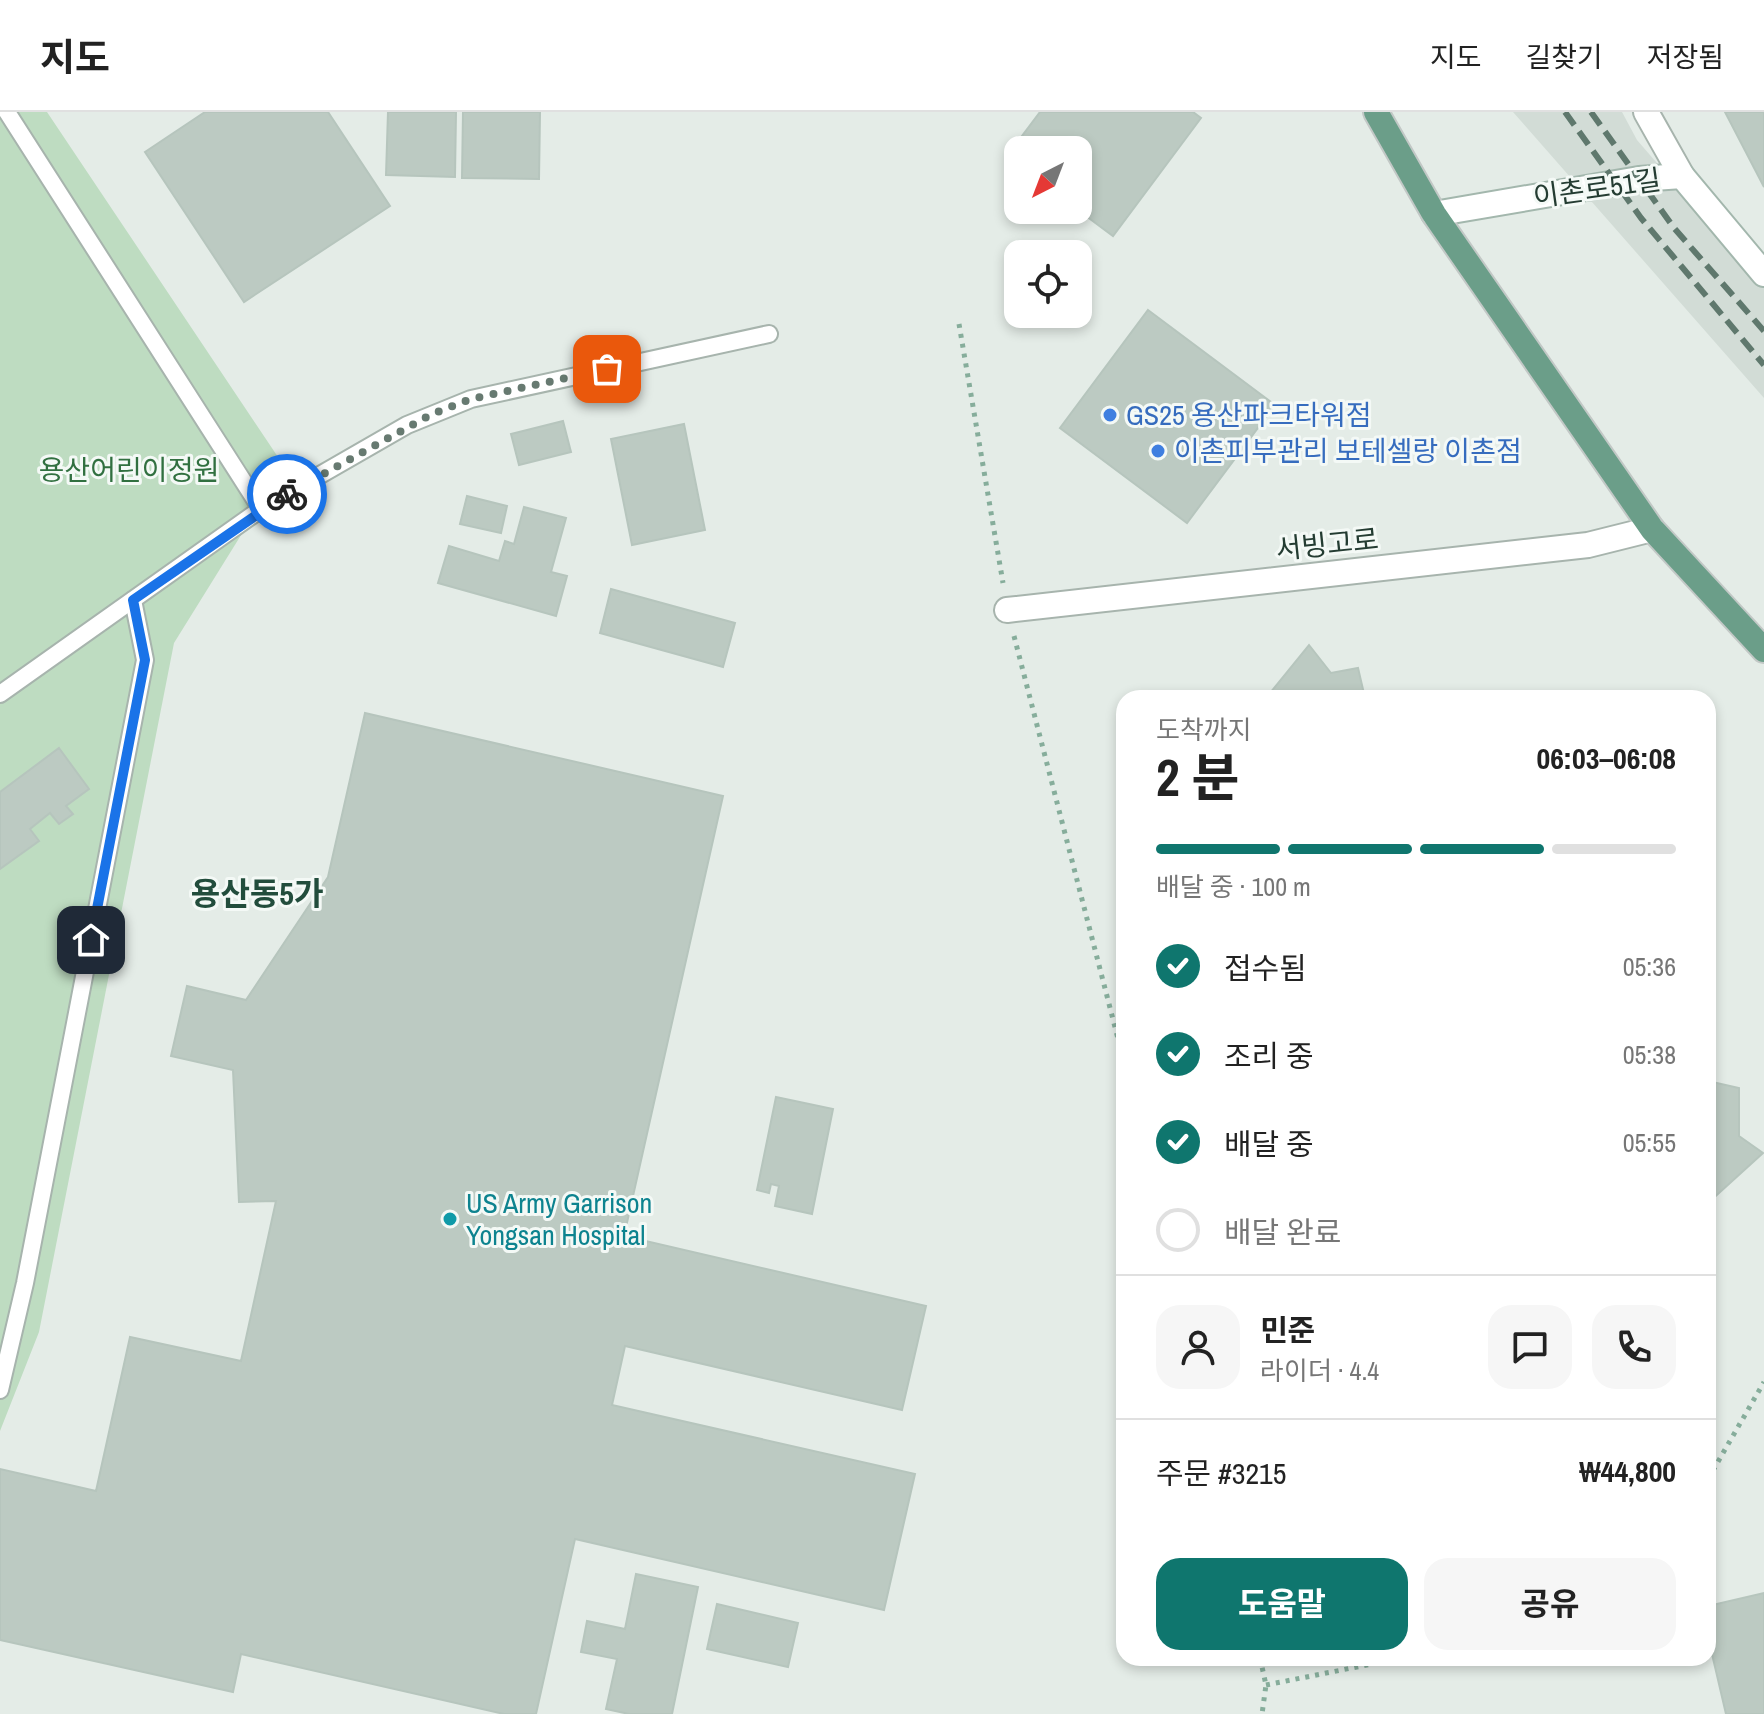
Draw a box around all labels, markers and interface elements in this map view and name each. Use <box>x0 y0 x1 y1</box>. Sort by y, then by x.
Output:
text: 지도 <box>40 32 110 83</box>
text: 지도 <box>1430 38 1481 76</box>
text: 길찾기 <box>1525 38 1603 76</box>
text: 저장됨 <box>1647 38 1724 76</box>
north arrow <box>1004 136 1092 224</box>
map controls <box>1004 136 1092 328</box>
street label: 이촌로51길 <box>1531 160 1663 216</box>
button: locate <box>1004 240 1092 328</box>
pin <box>573 335 641 403</box>
icon: bag <box>585 347 629 391</box>
place label: GS25 용산파크타워점 <box>1126 396 1371 434</box>
marker: GS25 용산파크타워점 <box>1101 406 1119 424</box>
place label: 이촌피부관리 보테셀랑 이촌점 <box>1174 432 1522 470</box>
marker: 이촌피부관리 보테셀랑 이촌점 <box>1149 442 1167 460</box>
park label: 용산어린이정원 <box>39 451 219 489</box>
courier <box>247 454 327 534</box>
icon: bike <box>265 472 309 516</box>
street label: 서빙고로 <box>1274 520 1380 568</box>
text: 도착까지 <box>1156 712 1252 747</box>
text: 06:03–06:08 <box>1537 738 1676 778</box>
text: 2 분 <box>1156 742 1239 812</box>
text: 배달 중 · 100 m <box>1156 869 1311 904</box>
district label: 용산동5가 <box>191 872 324 915</box>
pin <box>57 906 125 974</box>
icon: home <box>69 918 113 962</box>
icon: check <box>1156 944 1200 988</box>
text: 접수됨 <box>1224 948 1307 988</box>
text: 05:36 <box>1623 949 1676 984</box>
icon: check <box>1156 1032 1200 1076</box>
text: 조리 중 <box>1224 1036 1314 1076</box>
text: 05:38 <box>1623 1037 1676 1072</box>
icon: check <box>1156 1120 1200 1164</box>
text: 배달 중 <box>1224 1124 1314 1164</box>
text: 05:55 <box>1623 1125 1676 1160</box>
place label: US Army Garrison Yongsan Hospital <box>466 1184 652 1254</box>
marker: US Army Garrison Yongsan Hospital <box>441 1210 459 1228</box>
text: 배달 완료 <box>1224 1212 1341 1252</box>
button: person <box>1156 1305 1240 1389</box>
button: chat <box>1488 1305 1572 1389</box>
button: phone <box>1592 1305 1676 1389</box>
text: 민준 <box>1260 1310 1315 1350</box>
text: 라이더 · 4.4 <box>1260 1353 1379 1388</box>
text: ₩44,800 <box>1579 1451 1676 1491</box>
text: 주문 #3215 <box>1156 1453 1286 1493</box>
button: 도움말 <box>1156 1558 1408 1650</box>
button: 공유 <box>1424 1558 1676 1650</box>

